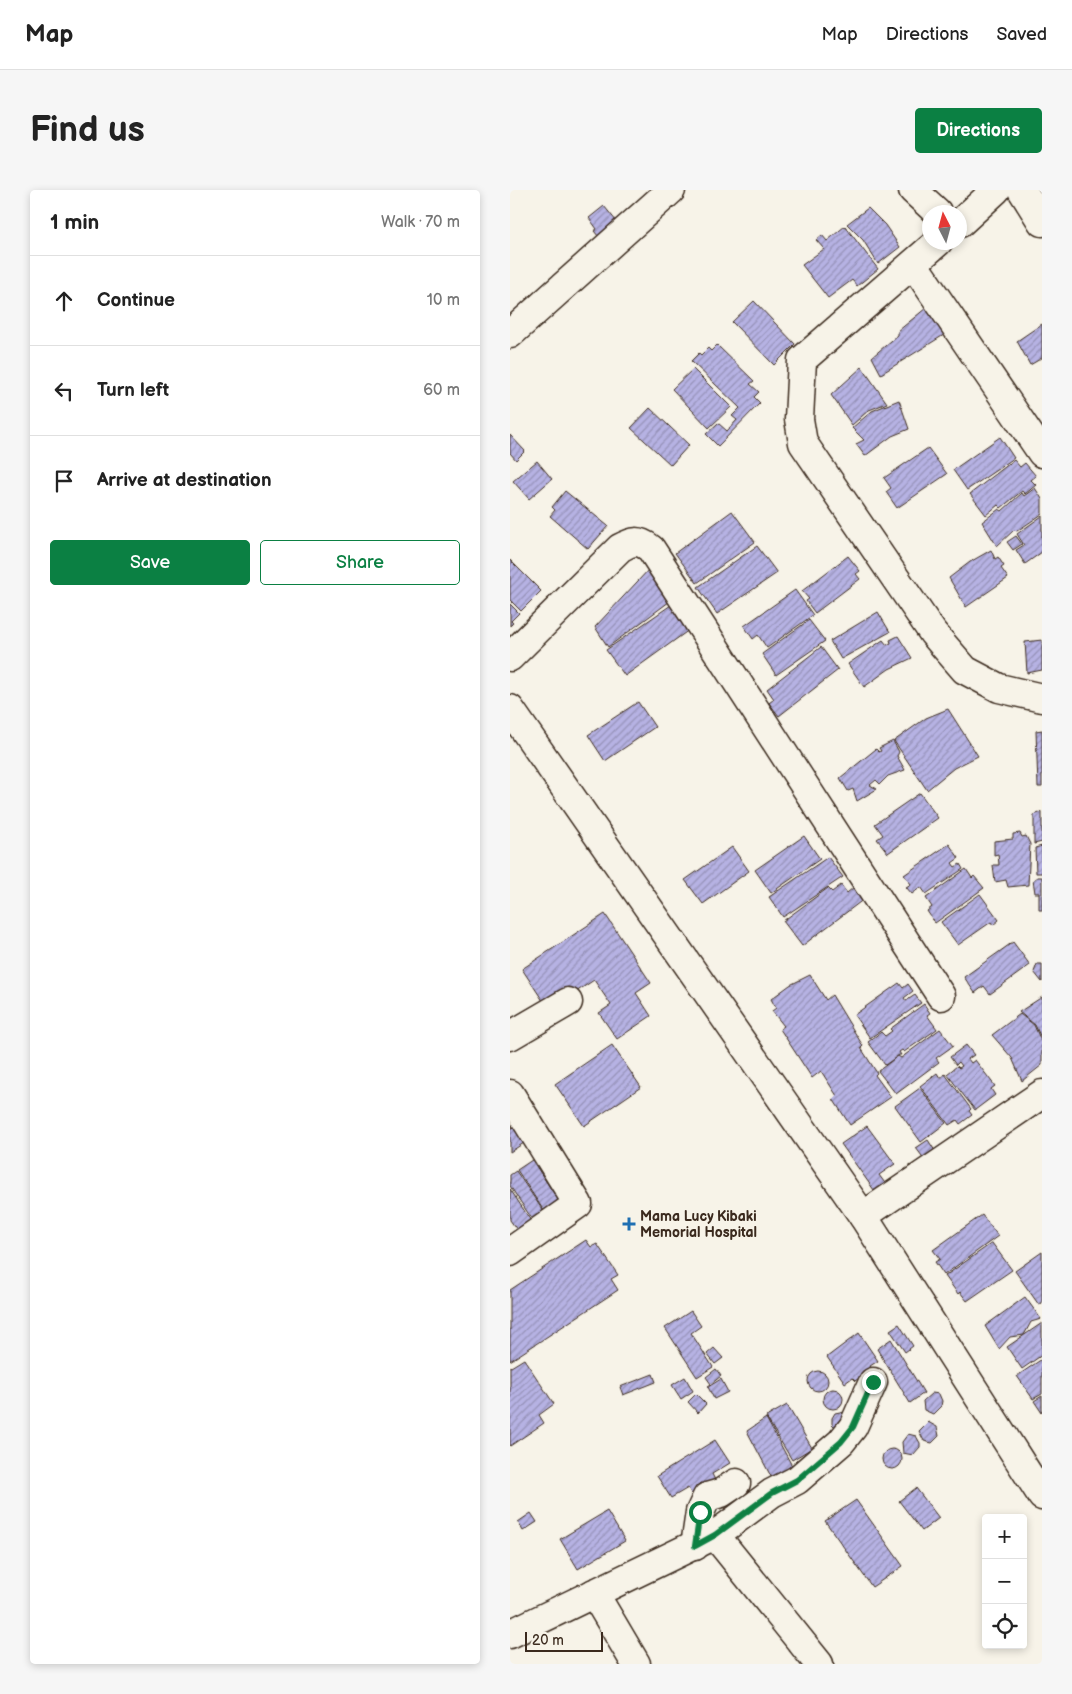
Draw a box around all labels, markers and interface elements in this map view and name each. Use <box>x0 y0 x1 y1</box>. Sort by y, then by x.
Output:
text: Map <box>25 20 73 49</box>
text: Map <box>822 24 858 45</box>
text: Directions <box>886 24 968 45</box>
text: Saved <box>996 24 1047 45</box>
button: Directions <box>915 108 1042 153</box>
text: Find us <box>30 109 145 152</box>
north arrow <box>922 205 967 250</box>
text: 1 min <box>50 210 99 235</box>
text: Walk · 70 m <box>381 213 460 232</box>
icon: ahead <box>50 287 78 315</box>
text: Continue <box>97 289 175 312</box>
text: 10 m <box>427 291 460 310</box>
icon: left <box>50 377 78 405</box>
text: Turn left <box>97 379 169 402</box>
text: 60 m <box>423 381 460 400</box>
icon: arrive <box>50 467 78 495</box>
text: Arrive at destination <box>97 469 272 492</box>
button: Save <box>50 540 250 585</box>
button: Share <box>260 540 460 585</box>
place label: Mama Lucy Kibaki Memorial Hospital <box>640 1208 757 1241</box>
marker: Mama Lucy Kibaki Memorial Hospital <box>622 1217 636 1231</box>
route end <box>862 1371 885 1394</box>
route start <box>689 1501 712 1524</box>
map controls <box>982 1514 1027 1649</box>
button: + <box>982 1514 1027 1559</box>
button: − <box>982 1559 1027 1604</box>
button: locate <box>982 1604 1027 1649</box>
scale bar <box>525 1629 602 1652</box>
text: 20 m <box>532 1632 564 1649</box>

